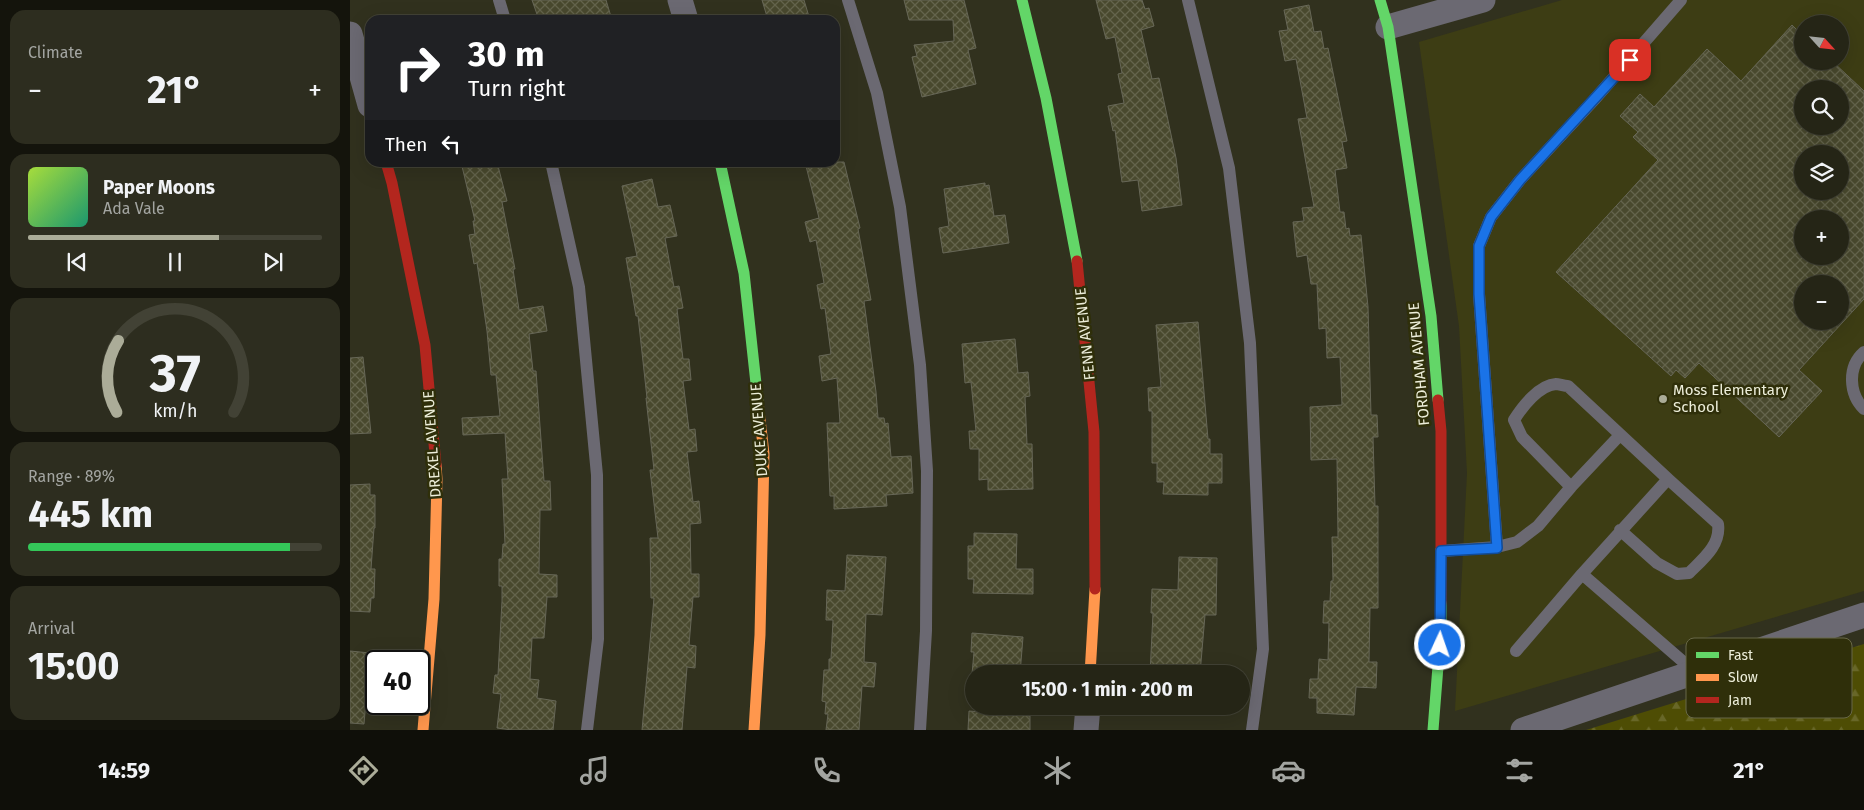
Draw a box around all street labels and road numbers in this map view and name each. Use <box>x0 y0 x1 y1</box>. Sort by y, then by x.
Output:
street label: FENN AVENUE <box>1071 287 1099 381</box>
street label: FORDHAM AVENUE <box>1405 302 1433 426</box>
street label: DUKE AVENUE <box>747 383 771 477</box>
street label: DREXEL AVENUE <box>419 390 445 498</box>

